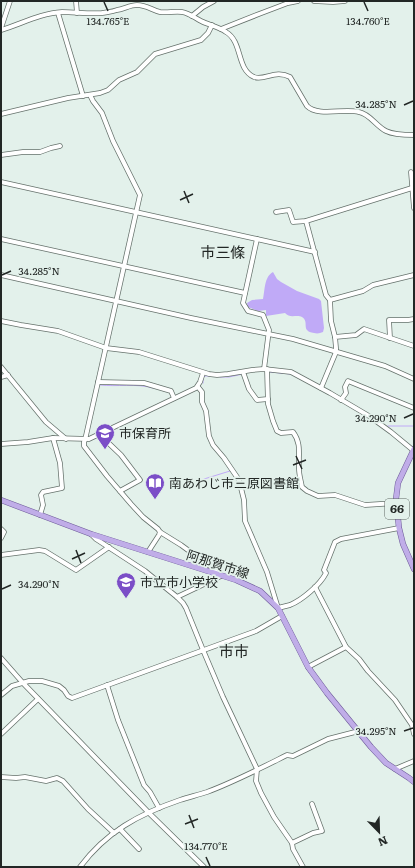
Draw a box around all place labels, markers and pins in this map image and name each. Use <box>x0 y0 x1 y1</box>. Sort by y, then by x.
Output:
school or university icon: 市保育所 <box>94 422 116 450</box>
place label: 市保育所 <box>119 423 171 442</box>
library icon: 南あわじ市三原図書館 <box>144 472 166 500</box>
place label: 南あわじ市三原図書館 <box>169 473 299 492</box>
school or university icon: 市立市小学校 <box>115 571 137 599</box>
place label: 市立市小学校 <box>140 572 218 591</box>

